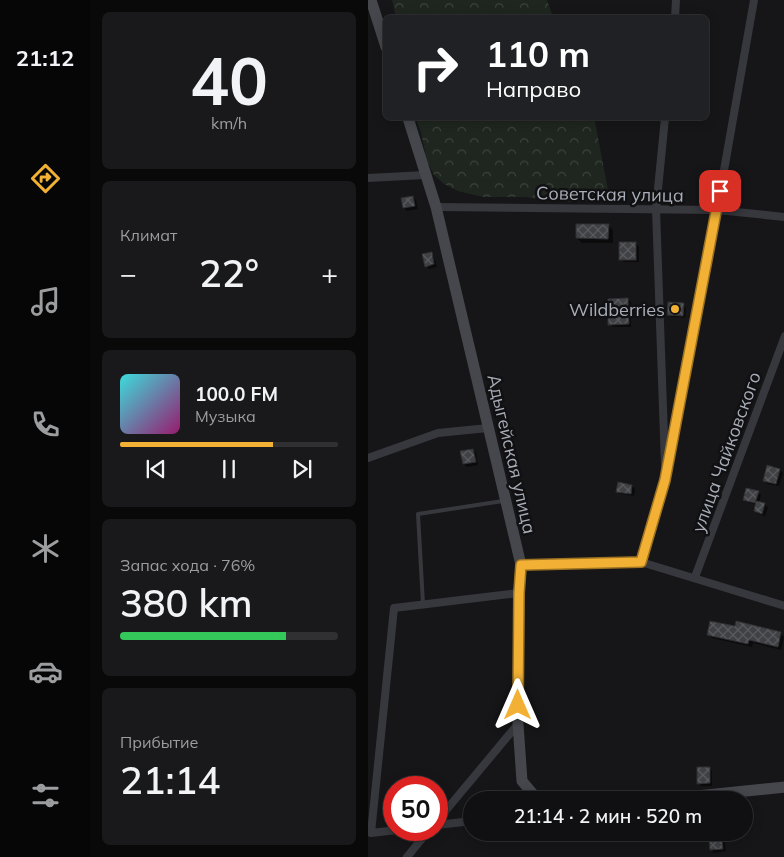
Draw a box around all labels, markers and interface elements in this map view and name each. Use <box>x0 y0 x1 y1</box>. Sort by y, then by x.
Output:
text: 110 m <box>486 32 590 76</box>
icon: right <box>403 35 468 100</box>
text: 40 <box>190 40 268 121</box>
text: 21:12 <box>16 44 74 72</box>
text: Направо <box>486 75 581 103</box>
text: km/h <box>211 113 247 133</box>
icon: directions <box>28 161 63 196</box>
pin <box>699 170 741 212</box>
icon: arrive <box>706 177 734 205</box>
street label: Советская улица <box>536 181 684 207</box>
text: Климат <box>120 225 177 245</box>
text: 22° <box>199 249 259 297</box>
text: − <box>120 256 137 291</box>
text: + <box>321 256 338 291</box>
icon: music <box>28 284 63 319</box>
place label: Wildberries <box>569 298 665 321</box>
marker: Wildberries <box>669 303 681 315</box>
street label: улица Чайковского <box>686 369 766 535</box>
street label: Адыгейская улица <box>482 372 542 536</box>
text: 100.0 FM <box>195 382 278 406</box>
text: Музыка <box>195 406 256 426</box>
icon: phone <box>28 407 63 442</box>
icon: previous <box>142 455 170 483</box>
icon: pause <box>215 455 243 483</box>
icon: next <box>288 455 316 483</box>
icon: climate <box>28 531 63 566</box>
text: Запас хода · 76% <box>120 555 255 575</box>
text: 380 km <box>120 579 253 627</box>
icon: car <box>28 654 63 689</box>
position arrow <box>491 678 543 730</box>
text: Прибытие <box>120 732 198 752</box>
text: 21:14 <box>120 756 220 804</box>
speed limit sign: 50 <box>383 776 448 841</box>
icon: filters <box>28 778 63 813</box>
text: 21:14 · 2 мин · 520 m <box>514 804 702 828</box>

